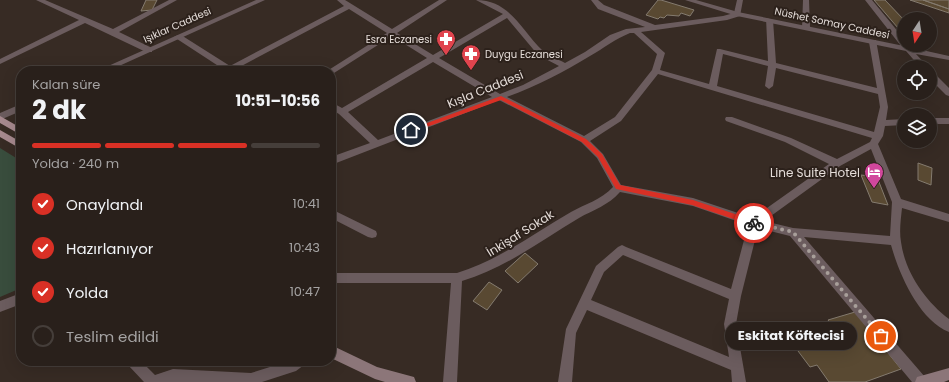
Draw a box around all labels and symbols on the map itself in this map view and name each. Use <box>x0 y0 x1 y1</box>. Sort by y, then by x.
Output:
street label: Işıklar Caddesi <box>141 3 213 47</box>
street label: Nüshet Somay Caddesi <box>773 3 891 43</box>
north arrow <box>897 12 937 52</box>
pharmacy icon: Esra Eczanesi <box>435 28 457 56</box>
place label: Esra Eczanesi <box>366 32 432 47</box>
pharmacy icon: Duygu Eczanesi <box>460 43 482 71</box>
place label: Duygu Eczanesi <box>485 47 563 62</box>
street label: Kışla Caddesi <box>444 66 526 112</box>
pin <box>394 113 428 147</box>
hotel icon: Line Suite Hotel <box>863 161 885 189</box>
place label: Line Suite Hotel <box>770 164 860 181</box>
courier <box>734 203 774 243</box>
street label: İnkişaf Sokak <box>483 205 558 260</box>
pin <box>864 319 898 353</box>
callout: Eskitat Köftecisi <box>725 322 857 350</box>

